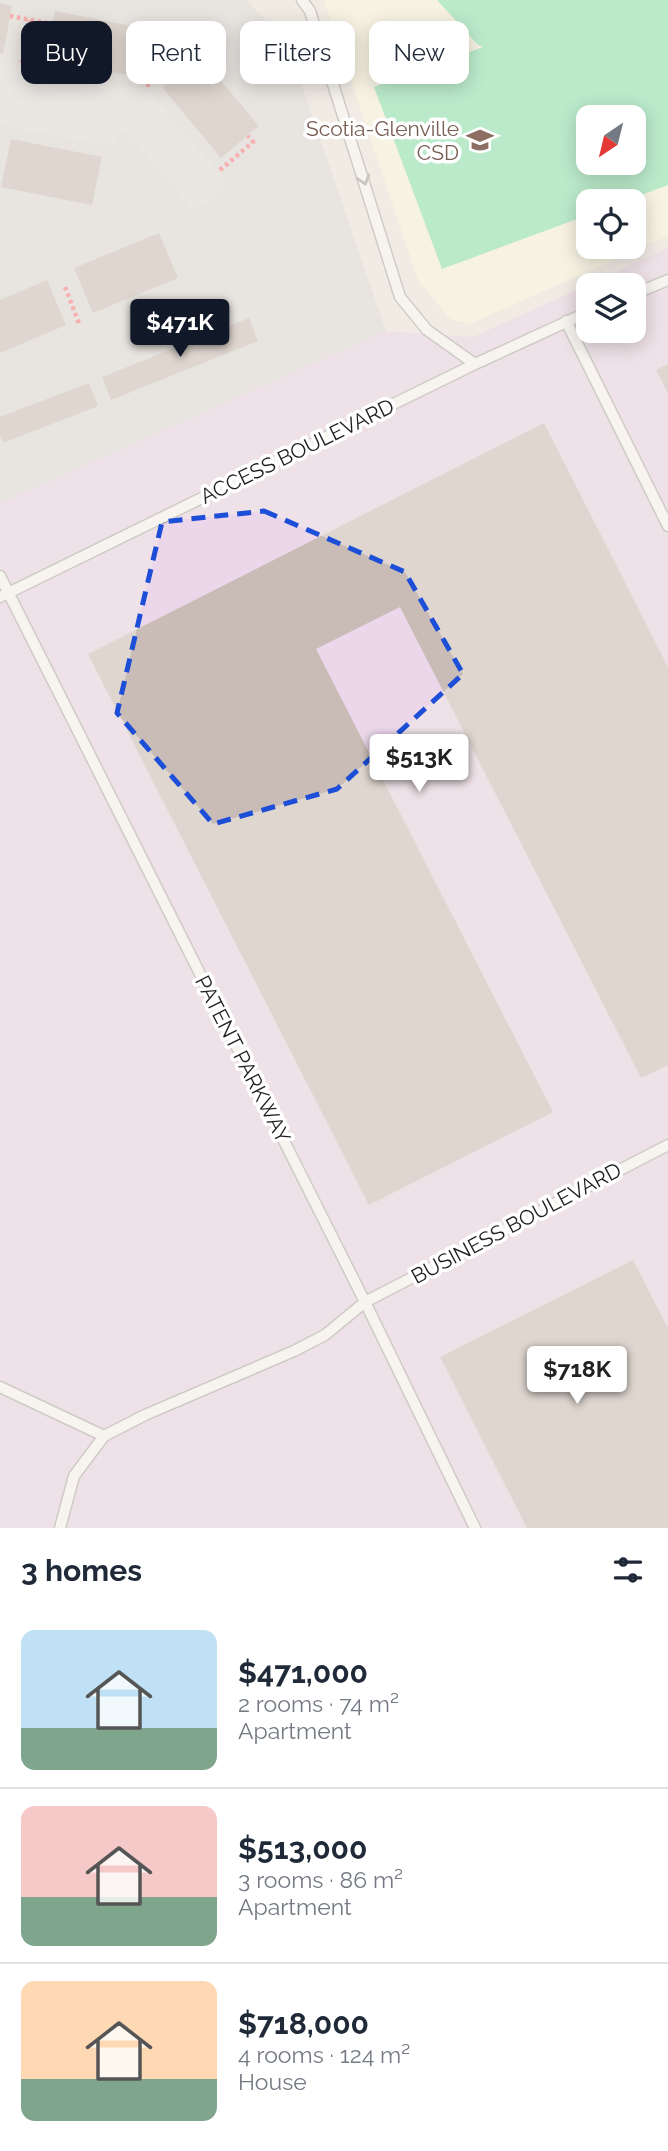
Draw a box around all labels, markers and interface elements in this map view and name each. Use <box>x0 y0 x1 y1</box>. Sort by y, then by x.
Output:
chip: Buy <box>21 21 112 84</box>
chip: Rent <box>126 21 226 84</box>
chip: Filters <box>240 21 355 84</box>
chip: New <box>369 21 469 84</box>
north arrow <box>576 105 646 175</box>
map controls <box>576 105 646 343</box>
place label: Scotia-Glenville CSD <box>306 116 459 165</box>
school or university icon: Scotia-Glenville CSD <box>465 125 495 155</box>
one-way arrow <box>355 173 370 185</box>
button: locate <box>576 189 646 259</box>
button: layers <box>576 273 646 343</box>
pin: $471K <box>131 300 229 359</box>
text: $471K <box>146 308 214 335</box>
street label: ACCESS BOULEVARD <box>196 393 398 509</box>
pin: $513K <box>370 734 468 794</box>
text: $513K <box>386 743 452 770</box>
street label: PATENT PARKWAY <box>190 971 296 1147</box>
street label: BUSINESS BOULEVARD <box>407 1157 625 1289</box>
pin: $718K <box>528 1346 626 1406</box>
text: $718K <box>543 1355 611 1382</box>
icon: filters <box>609 1551 647 1589</box>
text: 3 homes <box>21 1553 142 1588</box>
text: $471,000 <box>238 1655 368 1690</box>
icon: home <box>77 1658 161 1742</box>
text: 2 rooms · 74 m² <box>238 1690 399 1717</box>
text: Apartment <box>238 1717 352 1744</box>
text: $513,000 <box>238 1831 367 1866</box>
icon: home <box>77 1834 161 1918</box>
text: 3 rooms · 86 m² <box>238 1866 403 1893</box>
text: Apartment <box>238 1893 352 1920</box>
text: $718,000 <box>238 2006 369 2041</box>
icon: home <box>77 2009 161 2093</box>
text: 4 rooms · 124 m² <box>238 2041 410 2068</box>
text: House <box>238 2068 307 2095</box>

